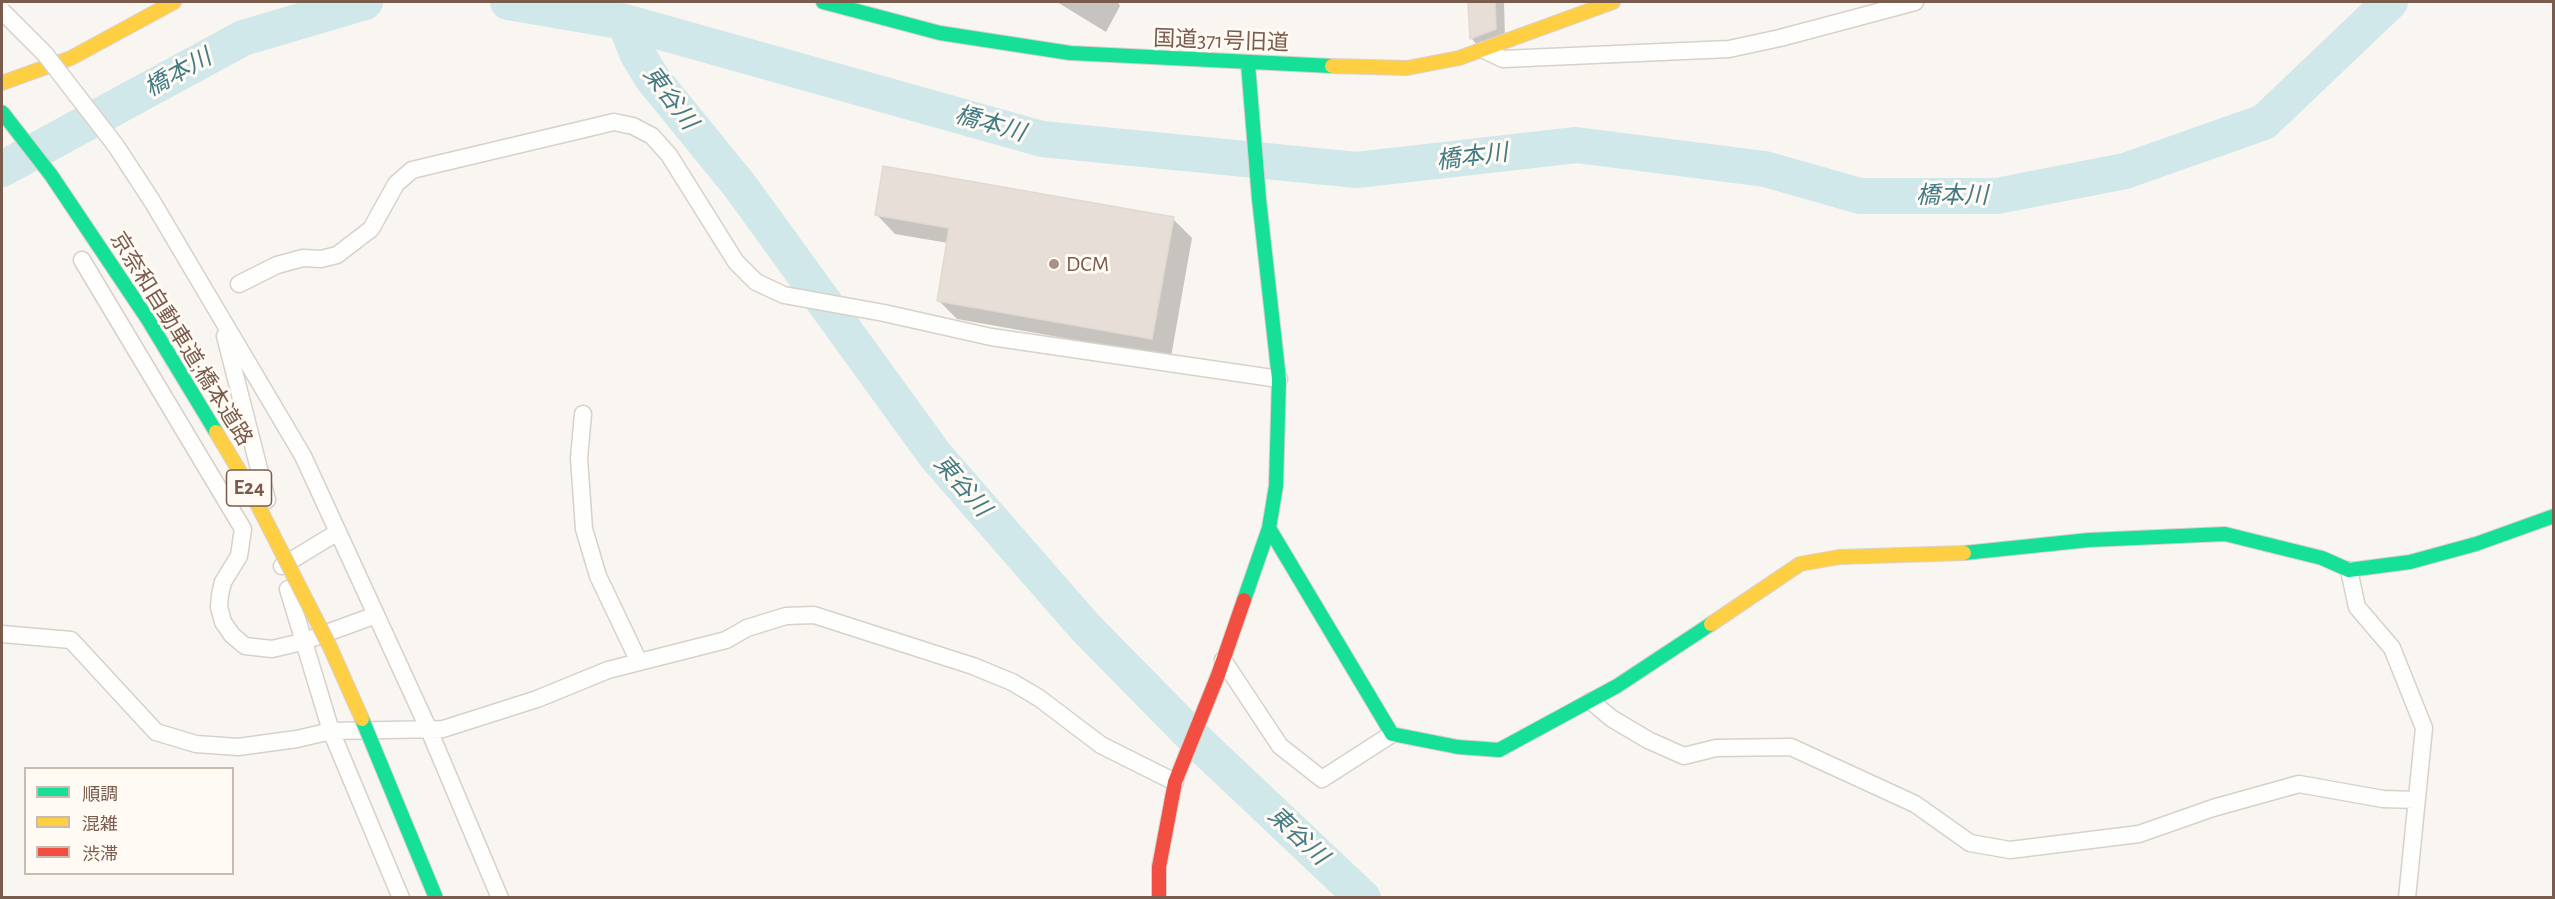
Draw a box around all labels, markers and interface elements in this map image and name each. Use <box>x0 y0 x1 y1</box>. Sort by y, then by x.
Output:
street label: 国道371号旧道 <box>1153 25 1289 57</box>
water label: 橋本川 <box>140 43 216 103</box>
water label: 東谷川 <box>637 61 703 135</box>
water label: 橋本川 <box>951 100 1029 148</box>
water label: 橋本川 <box>1435 138 1509 176</box>
water label: 橋本川 <box>1916 182 1988 210</box>
street label: 京奈和自動車道;橋本道路 <box>104 227 258 451</box>
place label: DCM <box>1066 251 1109 277</box>
marker: DCM <box>1047 257 1061 271</box>
water label: 東谷川 <box>928 449 996 523</box>
road number: E24 <box>226 470 272 506</box>
legend <box>24 767 234 875</box>
text: 順調 <box>82 786 118 804</box>
water label: 東谷川 <box>1262 801 1334 871</box>
text: 混雑 <box>82 816 118 834</box>
text: 渋滞 <box>82 846 118 864</box>

